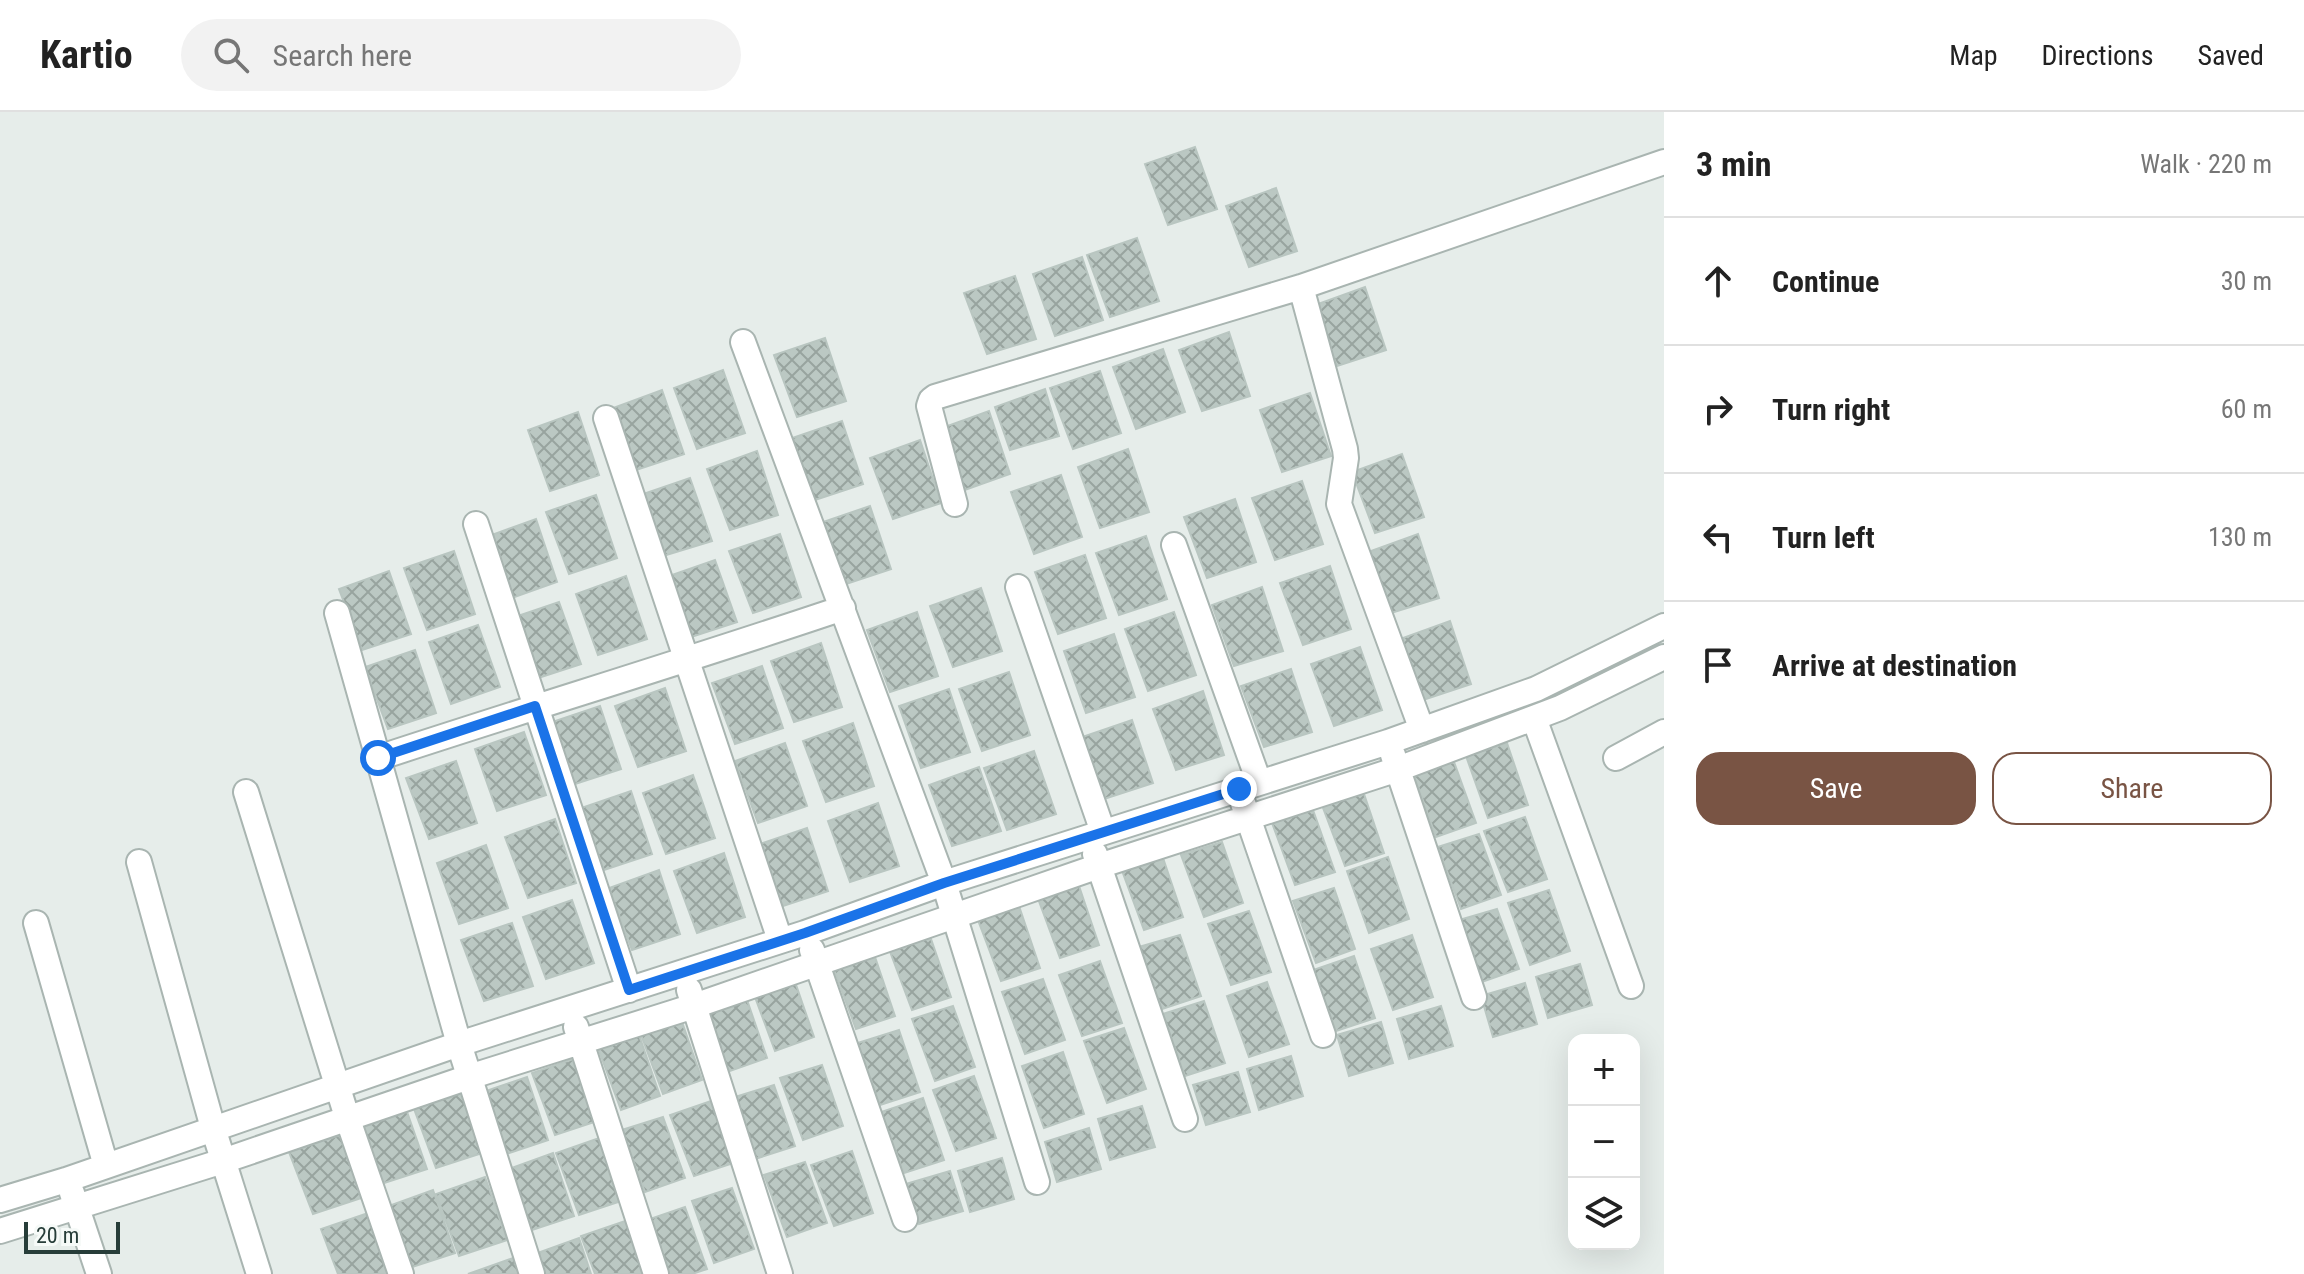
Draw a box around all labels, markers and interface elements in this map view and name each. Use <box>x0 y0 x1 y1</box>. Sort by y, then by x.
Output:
search box <box>181 19 741 91</box>
text: Kartio <box>40 33 133 77</box>
icon: search <box>209 33 253 77</box>
text: Search here <box>273 38 412 73</box>
text: Map <box>1949 39 1998 72</box>
text: Directions <box>2042 39 2153 72</box>
text: Saved <box>2197 39 2264 72</box>
text: 3 min <box>1696 144 1772 184</box>
text: Walk · 220 m <box>2140 149 2272 179</box>
icon: ahead <box>1696 259 1740 303</box>
text: Continue <box>1772 264 1879 299</box>
text: 30 m <box>2221 266 2272 296</box>
icon: right <box>1696 387 1740 431</box>
text: Turn right <box>1772 392 1890 427</box>
text: 60 m <box>2221 394 2272 424</box>
icon: left <box>1696 515 1740 559</box>
text: Turn left <box>1772 520 1875 555</box>
text: 130 m <box>2208 522 2272 552</box>
icon: arrive <box>1696 643 1740 687</box>
text: Arrive at destination <box>1772 648 2017 683</box>
route start <box>360 740 396 776</box>
button: Save <box>1696 752 1976 825</box>
button: Share <box>1992 752 2272 825</box>
route end <box>1221 771 1257 807</box>
map controls <box>1568 1034 1640 1250</box>
button: + <box>1568 1034 1640 1106</box>
button: − <box>1568 1106 1640 1178</box>
button: layers <box>1568 1178 1640 1250</box>
scale bar <box>24 1218 120 1254</box>
text: 20 m <box>36 1223 79 1248</box>

